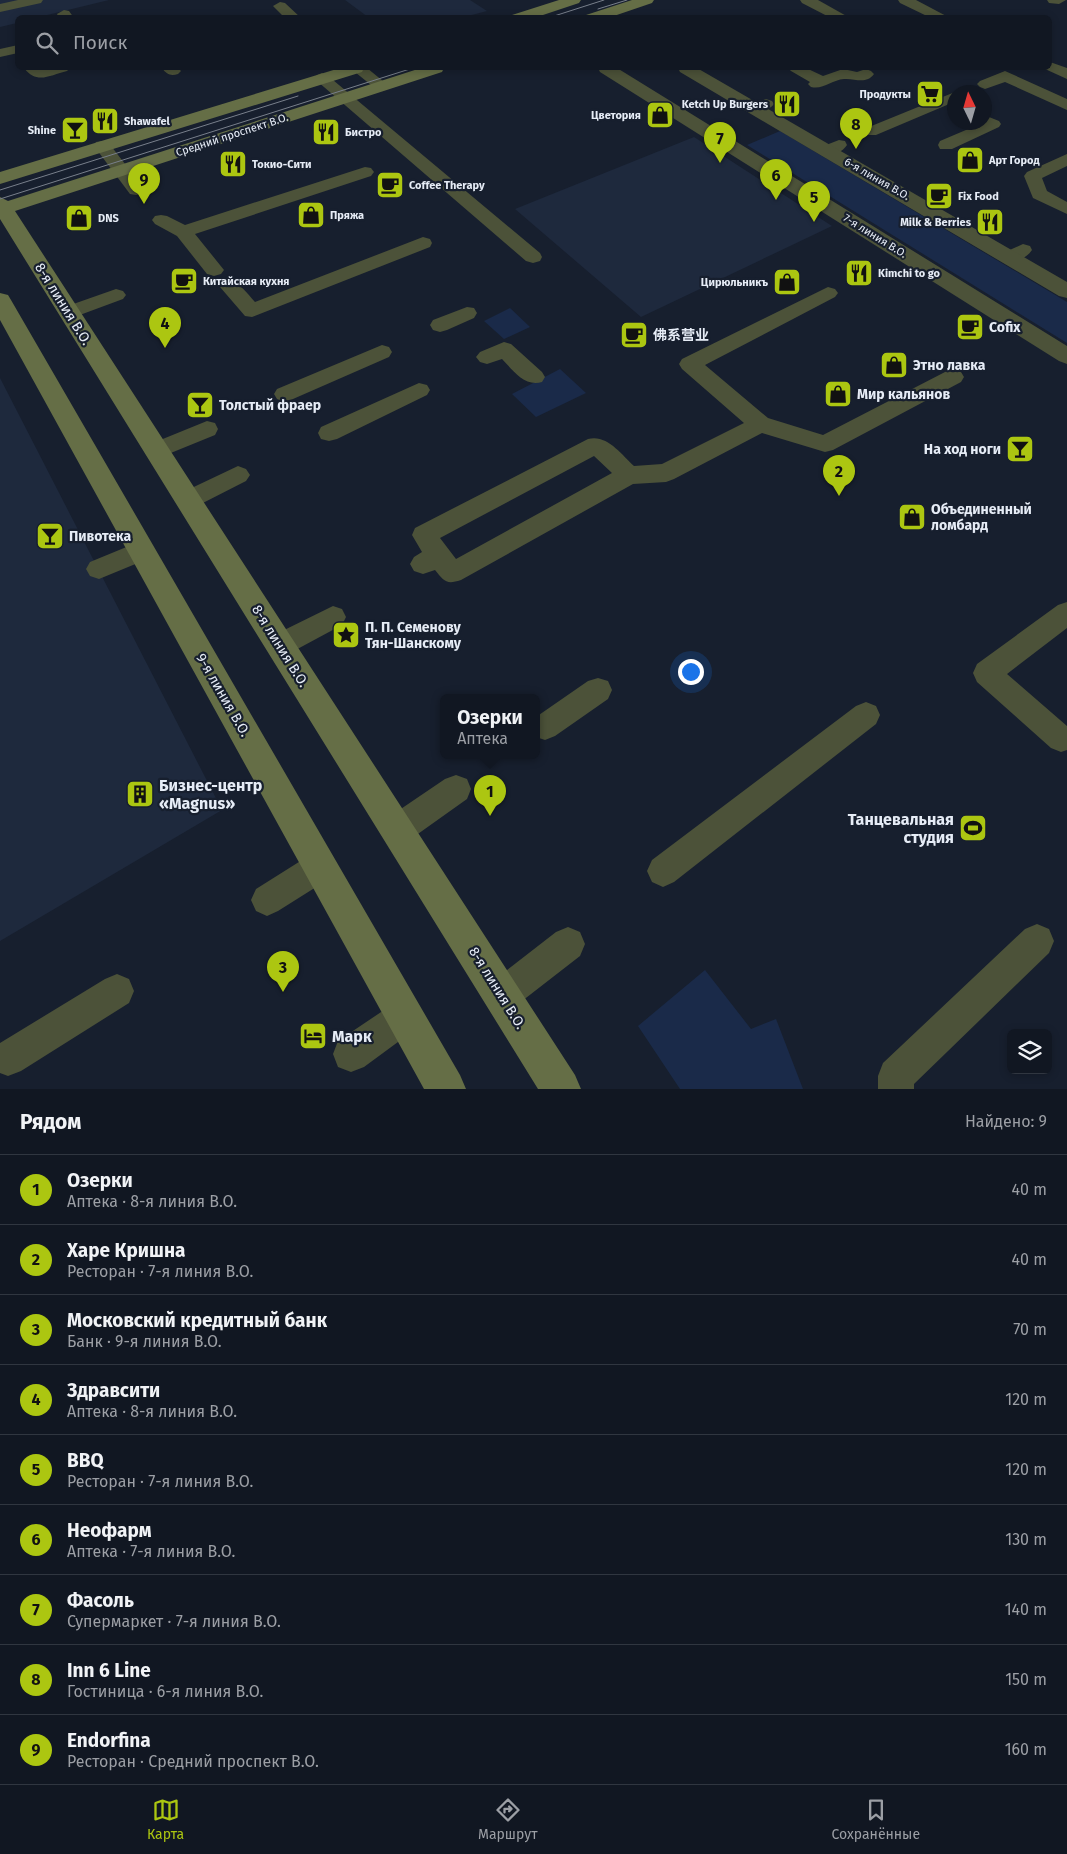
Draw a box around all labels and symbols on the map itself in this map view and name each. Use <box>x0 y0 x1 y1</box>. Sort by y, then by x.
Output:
supermarket icon: Продукты <box>915 79 945 109</box>
north arrow <box>947 85 992 130</box>
place label: Продукты <box>859 88 911 101</box>
restaurant icon: Ketch Up Burgers <box>772 89 802 119</box>
place label: Ketch Up Burgers <box>682 98 769 111</box>
shop icon: Цветория <box>645 100 675 130</box>
restaurant icon: Shawafel <box>90 106 120 136</box>
pin: 8 <box>840 108 872 149</box>
place label: Цветория <box>591 109 641 122</box>
street label: Средний проспект В.О. <box>174 111 290 159</box>
bar icon: Shine <box>60 115 90 145</box>
place label: Shawafel <box>124 115 171 128</box>
restaurant icon: Бистро <box>311 117 341 147</box>
pin: 7 <box>704 122 736 163</box>
place label: Shine <box>28 124 56 137</box>
place label: Бистро <box>345 126 382 139</box>
shop icon: Арт Город <box>955 145 985 175</box>
restaurant icon: Токио-Сити <box>218 149 248 179</box>
place label: Арт Город <box>988 154 1040 167</box>
street label: 6-я линия В.О. <box>842 155 912 203</box>
place label: Токио-Сити <box>252 158 312 171</box>
pin: 6 <box>760 159 792 200</box>
pin: 9 <box>128 163 160 204</box>
cafe icon: Coffee Therapy <box>375 170 405 200</box>
place label: Coffee Therapy <box>409 179 485 192</box>
pin: 5 <box>798 181 830 222</box>
cafe icon: Fix Food <box>924 181 954 211</box>
place label: Fix Food <box>958 190 999 203</box>
shop icon: Пряжа <box>296 200 326 230</box>
shop icon: DNS <box>64 203 94 233</box>
restaurant icon: Milk & Berries <box>975 207 1005 237</box>
place label: Пряжа <box>330 209 364 222</box>
street label: 7-я линия В.О. <box>841 211 909 261</box>
place label: DNS <box>98 212 119 225</box>
place label: Milk & Berries <box>900 216 972 229</box>
restaurant icon: Kimchi to go <box>844 258 874 288</box>
street label: 8-я линия В.О. <box>31 260 95 348</box>
cafe icon: Китайская кухня <box>169 266 199 296</box>
shop icon: Цирюльникъ <box>772 267 802 297</box>
place label: Kimchi to go <box>878 267 941 280</box>
place label: Китайская кухня <box>203 275 289 288</box>
place label: Цирюльникъ <box>701 276 768 289</box>
pin: 4 <box>149 307 181 348</box>
cafe icon: Cofix <box>955 312 985 342</box>
place label: Cofix <box>989 319 1021 336</box>
cafe icon: 佛系营业 <box>619 320 649 350</box>
place label: 佛系营业 <box>653 327 709 344</box>
shop icon: Этно лавка <box>879 350 909 380</box>
place label: Этно лавка <box>913 357 986 374</box>
shop icon: Мир кальянов <box>823 379 853 409</box>
place label: Мир кальянов <box>857 386 950 403</box>
bar icon: Толстый фраер <box>185 390 215 420</box>
place label: Толстый фраер <box>219 397 321 414</box>
bar icon: На ход ноги <box>1005 434 1035 464</box>
place label: На ход ноги <box>924 441 1001 458</box>
pin: 2 <box>823 455 855 496</box>
place label: Объединенный ломбард <box>931 501 1032 534</box>
shop icon: Объединенный ломбард <box>897 502 927 532</box>
bar icon: Пивотека <box>35 521 65 551</box>
place label: Пивотека <box>69 528 132 545</box>
street label: 8-я линия В.О. <box>248 602 312 690</box>
place label: П. П. Семенову Тян-Шанскому <box>365 619 462 652</box>
place icon: П. П. Семенову Тян-Шанскому <box>331 620 361 650</box>
street label: 9-я линия В.О. <box>192 650 254 740</box>
your location <box>678 659 704 685</box>
pin: 1 <box>474 775 506 816</box>
place label: Бизнес-центр «Magnus» <box>159 776 262 813</box>
building icon: Бизнес-центр «Magnus» <box>125 779 155 809</box>
place label: Танцевальная студия <box>848 810 954 847</box>
sports icon: Танцевальная студия <box>958 813 988 843</box>
street label: 8-я линия В.О. <box>465 944 529 1032</box>
pin: 3 <box>267 951 299 992</box>
hotel icon: Марк <box>298 1021 328 1051</box>
place label: Марк <box>332 1027 372 1046</box>

